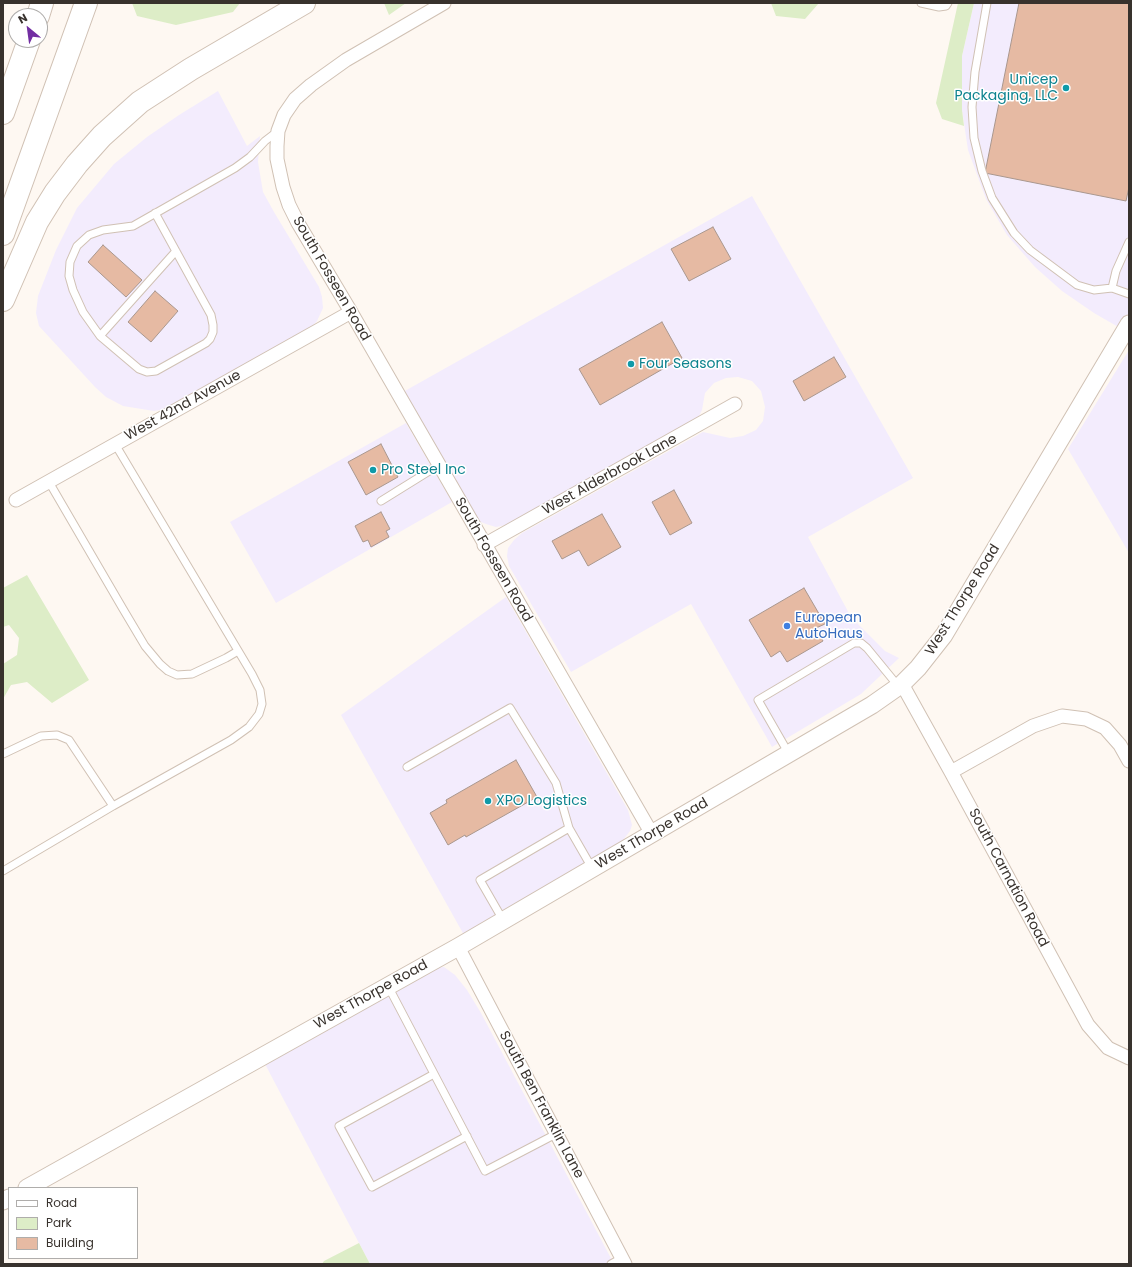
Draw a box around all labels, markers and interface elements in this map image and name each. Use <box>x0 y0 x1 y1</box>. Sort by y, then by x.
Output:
north arrow <box>8 8 48 48</box>
text: N <box>15 9 30 27</box>
place label: Unicep Packaging, LLC <box>955 72 1058 104</box>
marker: Unicep Packaging, LLC <box>1061 83 1071 93</box>
street label: South Fosseen Road <box>288 214 374 344</box>
place label: Four Seasons <box>639 356 732 372</box>
marker: Four Seasons <box>626 359 636 369</box>
street label: West 42nd Avenue <box>122 367 244 445</box>
street label: West Alderbrook Lane <box>540 431 680 519</box>
place label: Pro Steel Inc <box>381 462 466 478</box>
marker: Pro Steel Inc <box>368 465 378 475</box>
street label: South Fosseen Road <box>450 495 536 625</box>
street label: West Thorpe Road <box>922 541 1004 659</box>
place label: European AutoHaus <box>795 610 863 642</box>
marker: European AutoHaus <box>782 621 792 631</box>
place label: XPO Logistics <box>496 793 587 809</box>
street label: West Thorpe Road <box>593 795 711 873</box>
marker: XPO Logistics <box>483 796 493 806</box>
street label: South Carnation Road <box>964 806 1052 950</box>
street label: West Thorpe Road <box>311 957 431 1033</box>
street label: South Ben Franklin Lane <box>495 1028 587 1182</box>
legend <box>8 1187 138 1259</box>
text: Road <box>46 1194 77 1211</box>
text: Park <box>46 1214 72 1231</box>
text: Building <box>46 1234 94 1251</box>

